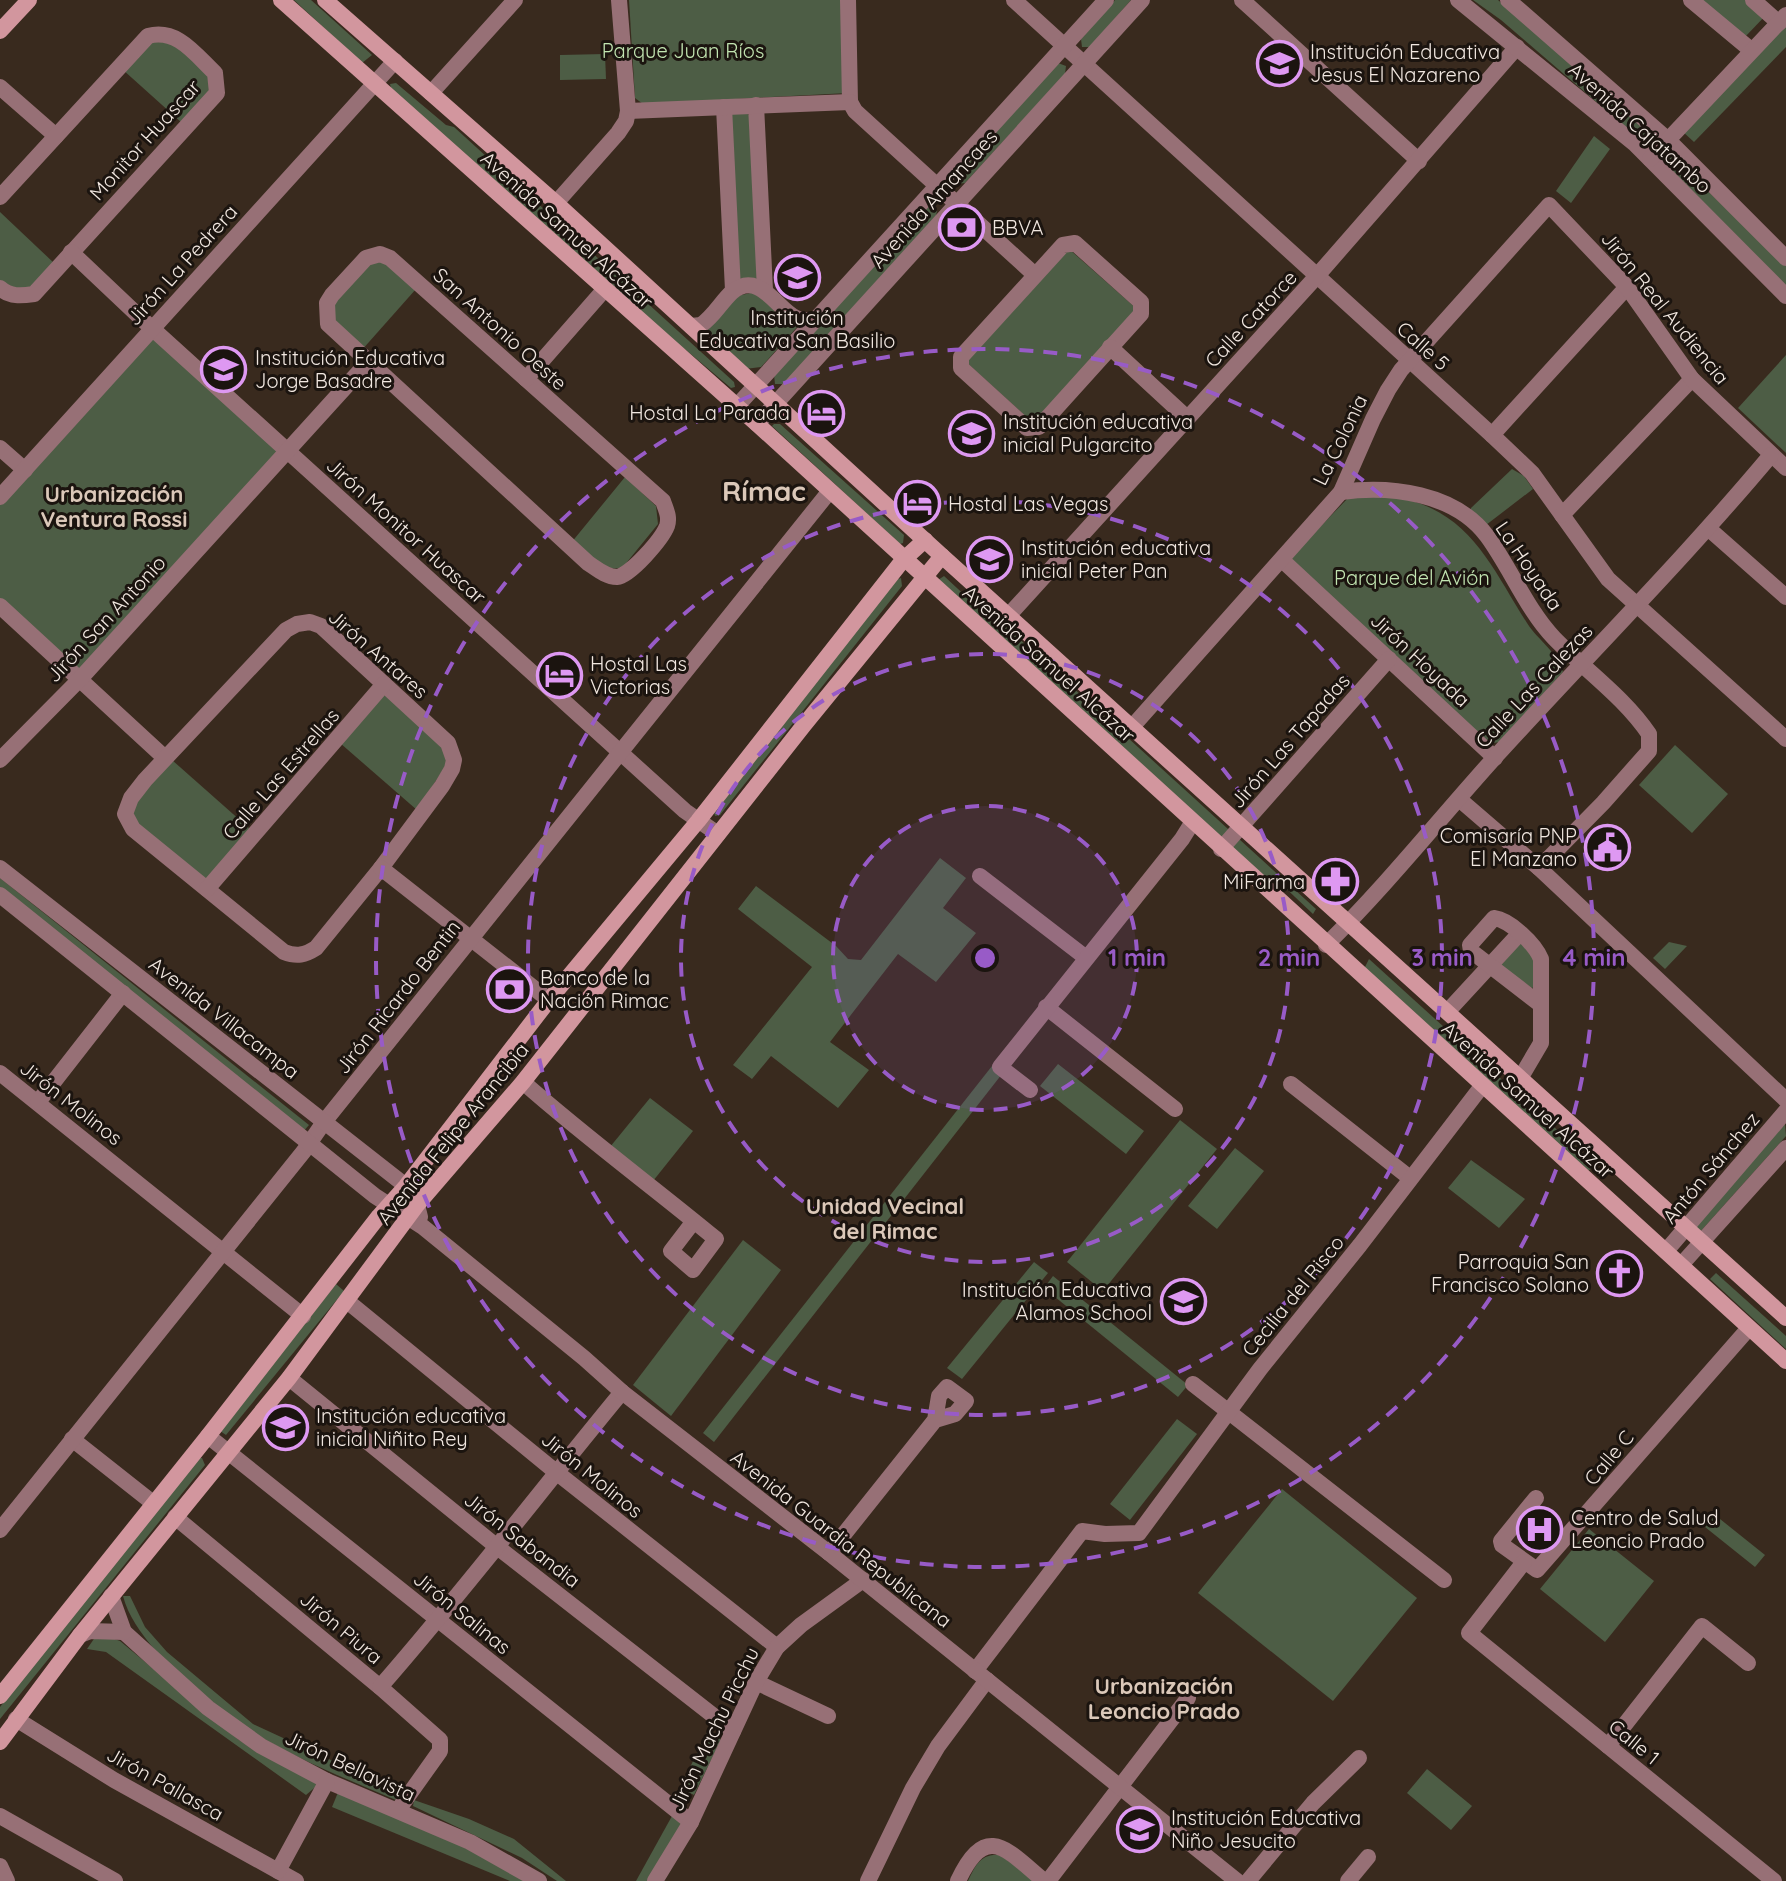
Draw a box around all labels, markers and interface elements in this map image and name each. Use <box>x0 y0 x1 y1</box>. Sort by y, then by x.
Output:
park label: Parque Juan Ríos <box>602 38 764 63</box>
school or university icon: Institución Educativa Jesus El Nazareno <box>1255 39 1303 87</box>
place label: Institución Educativa Jesus El Nazareno <box>1310 39 1500 87</box>
street label: Avenida Cajatambo <box>1564 57 1717 198</box>
street label: Monitor Huascar <box>84 74 206 205</box>
street label: Avenida Amancaes <box>865 124 1002 273</box>
street label: Avenida Samuel Alcázar <box>476 146 659 314</box>
street label: Jirón La Pedrera <box>121 199 242 330</box>
bank icon: BBVA <box>937 204 985 252</box>
place label: BBVA <box>992 215 1044 240</box>
street label: Jirón Real Audiencia <box>1596 226 1735 389</box>
school or university icon: Institución Educativa San Basilio <box>773 254 821 302</box>
street label: San Antonio Oeste <box>428 262 572 395</box>
street label: Calle Catorce <box>1199 265 1302 372</box>
place label: Institución Educativa San Basilio <box>699 305 895 353</box>
street label: Calle 5 <box>1392 316 1455 376</box>
school or university icon: Institución Educativa Jorge Basadre <box>200 345 248 393</box>
place label: Institución Educativa Jorge Basadre <box>255 345 445 393</box>
hotel icon: Hostal La Parada <box>797 389 845 437</box>
street label: La Colonia <box>1307 390 1372 489</box>
place label: Hostal La Parada <box>629 400 790 425</box>
place label: Institución educativa inicial Pulgarcito <box>1003 409 1193 457</box>
school or university icon: Institución educativa inicial Pulgarcito <box>948 410 996 458</box>
street label: Jirón Monitor Huascar <box>321 452 492 609</box>
district label: Rímac <box>722 473 806 508</box>
district label: Urbanización Ventura Rossi <box>41 480 187 533</box>
hotel icon: Hostal Las Vegas <box>893 480 941 528</box>
place label: Hostal Las Vegas <box>948 491 1108 516</box>
street label: La Hoyada <box>1490 516 1568 615</box>
place label: Institución educativa inicial Peter Pan <box>1021 535 1211 583</box>
school or university icon: Institución educativa inicial Peter Pan <box>966 536 1014 584</box>
street label: Jirón San Antonio <box>41 550 171 687</box>
park label: Parque del Avión <box>1334 565 1490 590</box>
street label: Avenida Samuel Alcázar <box>958 580 1141 748</box>
street label: Jirón Antares <box>323 604 433 704</box>
street label: Jirón Hoyada <box>1365 607 1475 712</box>
street label: Calle Las Calezas <box>1470 618 1598 753</box>
hotel icon: Hostal Las Victorias <box>535 651 583 699</box>
place label: Hostal Las Victorias <box>590 651 687 699</box>
street label: Jirón Las Tapadas <box>1224 668 1355 813</box>
street label: Calle Las Estrellas <box>217 703 344 844</box>
place label: Comisaría PNP El Manzano <box>1440 823 1577 871</box>
public building icon: Comisaría PNP El Manzano <box>1584 824 1632 872</box>
pharmacy icon: MiFarma <box>1312 858 1360 906</box>
place label: MiFarma <box>1223 869 1305 894</box>
street label: Jirón Ricardo Bentin <box>330 915 465 1078</box>
text: 1 min <box>1108 942 1166 972</box>
text: 2 min <box>1258 942 1320 972</box>
text: 3 min <box>1411 942 1473 972</box>
text: 4 min <box>1563 942 1625 972</box>
centre of rings <box>971 944 999 972</box>
street label: Avenida Villacampa <box>144 951 304 1084</box>
place label: Banco de la Nación Rimac <box>540 965 669 1013</box>
bank icon: Banco de la Nación Rimac <box>485 966 533 1014</box>
street label: Avenida Samuel Alcázar <box>1437 1016 1620 1184</box>
street label: Avenida Felipe Arancibia <box>371 1038 534 1230</box>
street label: Jirón Molinos <box>15 1055 127 1150</box>
street label: Antón Sánchez <box>1657 1107 1765 1229</box>
district label: Unidad Vecinal del Rimac <box>806 1192 964 1245</box>
street label: Cecilia del Risco <box>1236 1230 1349 1361</box>
place label: Parroquia San Francisco Solano <box>1431 1249 1589 1297</box>
church icon: Parroquia San Francisco Solano <box>1596 1250 1644 1298</box>
place label: Institución Educativa Alamos School <box>962 1277 1152 1325</box>
school or university icon: Institución Educativa Alamos School <box>1159 1278 1207 1326</box>
school or university icon: Institución educativa inicial Niñito Rey <box>261 1403 309 1451</box>
place label: Institución educativa inicial Niñito Rey <box>316 1403 506 1451</box>
street label: Calle C <box>1578 1425 1639 1490</box>
street label: Jirón Molinos <box>537 1426 648 1523</box>
street label: Avenida Guardia Republicana <box>726 1445 957 1633</box>
street label: Jirón Sabandia <box>459 1487 585 1593</box>
place label: Centro de Salud Leoncio Prado <box>1571 1505 1719 1553</box>
hospital icon: Centro de Salud Leoncio Prado <box>1516 1506 1564 1554</box>
street label: Jirón Salinas <box>409 1566 516 1659</box>
street label: Jirón Piura <box>295 1586 388 1669</box>
street label: Jirón Machu Picchu <box>663 1643 764 1815</box>
district label: Urbanización Leoncio Prado <box>1088 1672 1240 1725</box>
street label: Calle 1 <box>1604 1714 1665 1770</box>
street label: Jirón Bellavista <box>281 1724 419 1807</box>
street label: Jirón Pallasca <box>102 1741 228 1826</box>
place label: Institución Educativa Niño Jesucito <box>1171 1805 1361 1853</box>
school or university icon: Institución Educativa Niño Jesucito <box>1116 1806 1164 1854</box>

